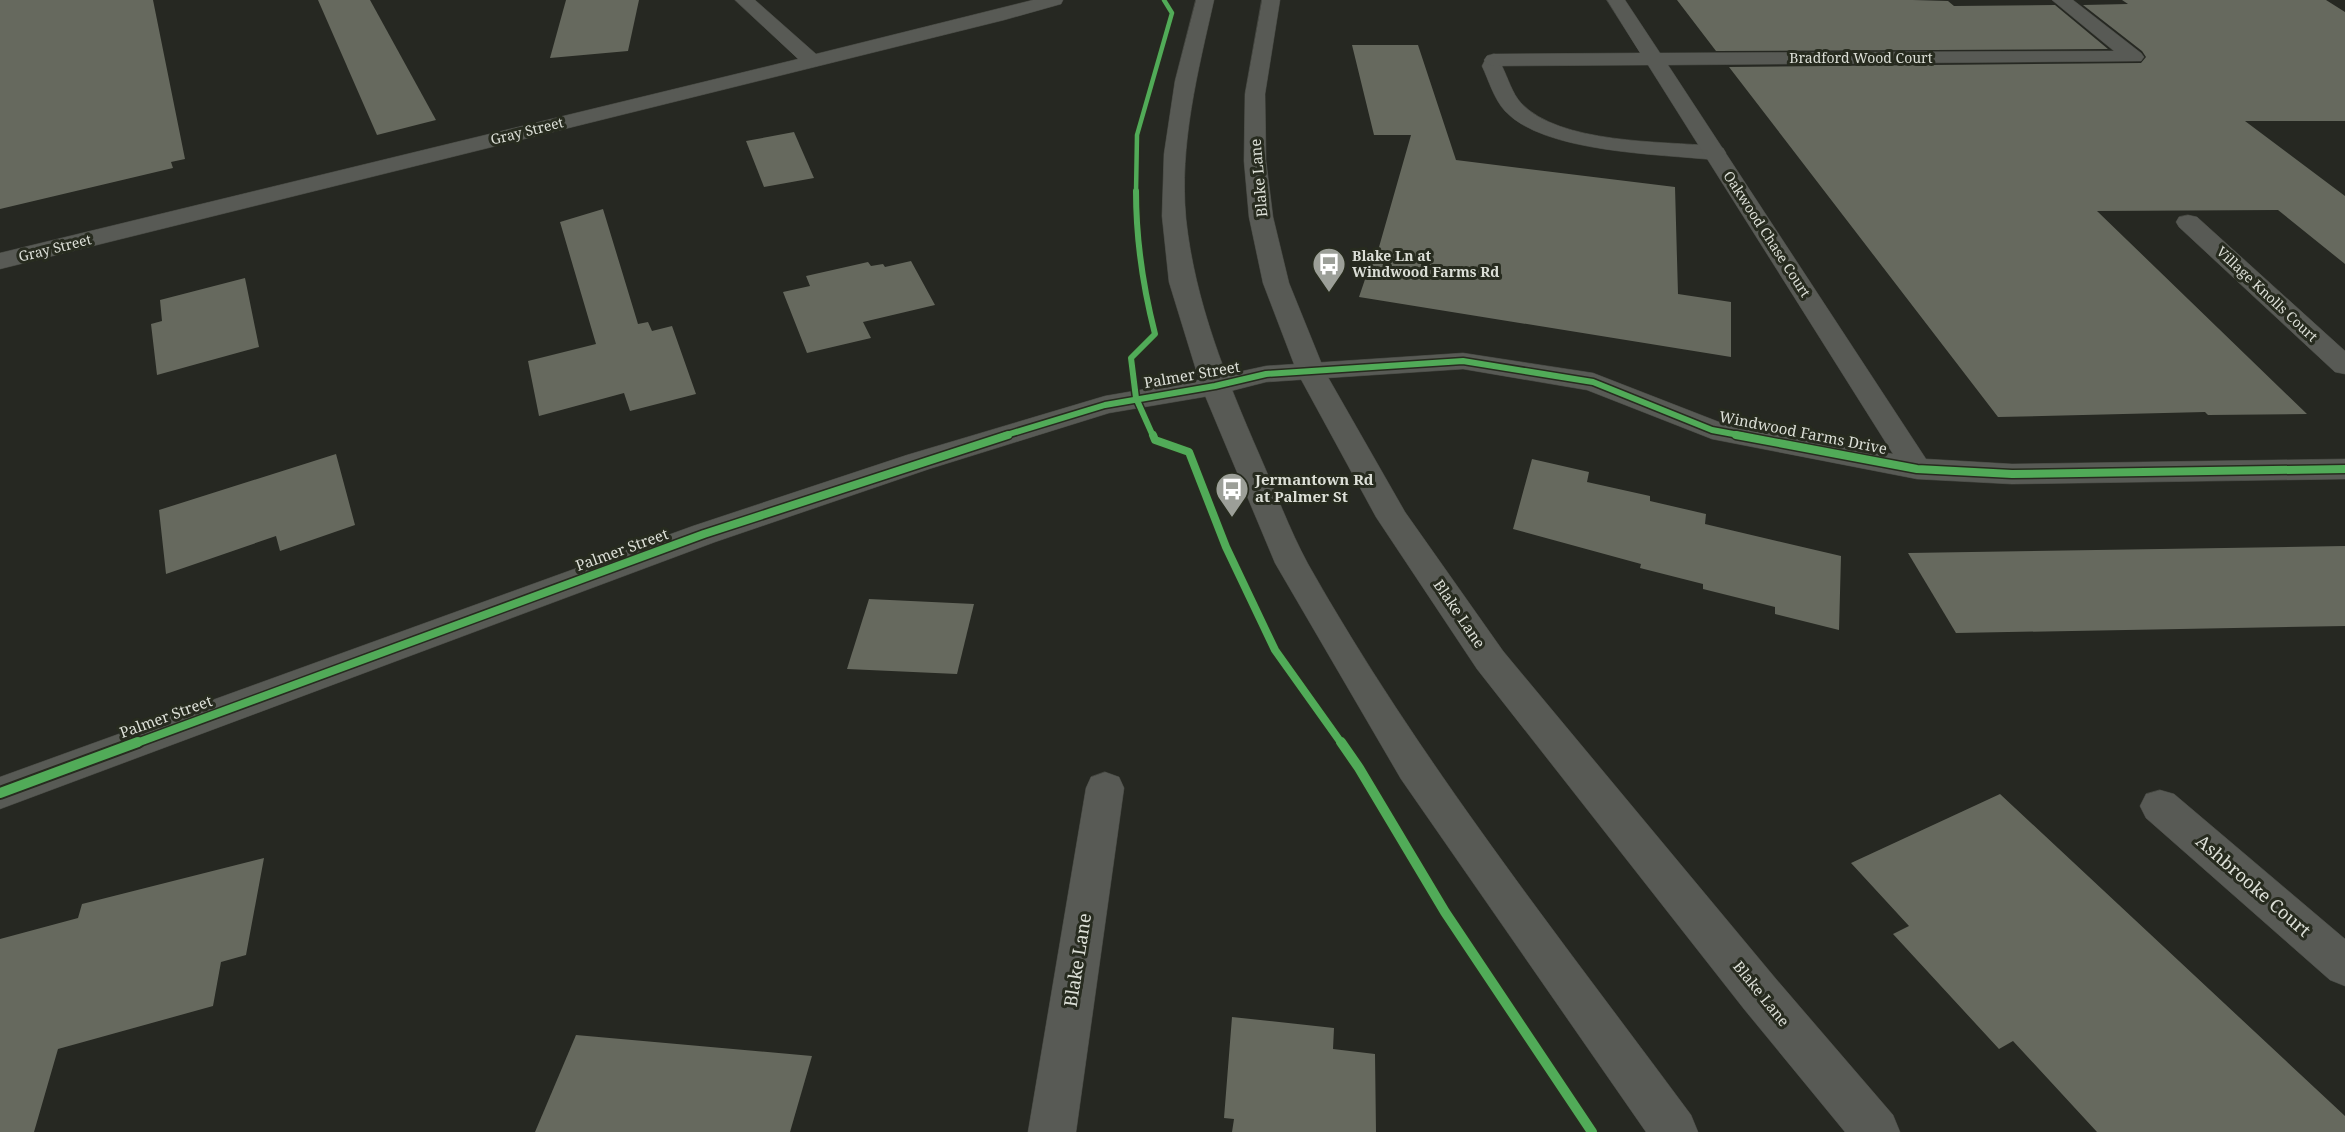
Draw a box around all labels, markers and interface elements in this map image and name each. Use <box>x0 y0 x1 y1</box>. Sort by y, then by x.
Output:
street label: Bradford Wood Court <box>1789 48 1933 67</box>
street label: Gray Street <box>488 112 565 149</box>
street label: Blake Lane <box>1245 138 1271 218</box>
street label: Oakwood Chase Court <box>1719 167 1815 301</box>
street label: Gray Street <box>16 229 93 266</box>
street label: Village Knolls Court <box>2213 242 2322 346</box>
bus stop icon: Blake Ln at Windwood Farms Rd <box>1311 246 1347 293</box>
place label: Blake Ln at Windwood Farms Rd <box>1352 246 1499 281</box>
street label: Palmer Street <box>1142 356 1241 392</box>
street label: Windwood Farms Drive <box>1717 406 1889 458</box>
place label: Jermantown Rd at Palmer St <box>1254 469 1374 506</box>
bus stop icon: Jermantown Rd at Palmer St <box>1214 471 1250 518</box>
street label: Palmer Street <box>573 523 671 575</box>
street label: Blake Lane <box>1430 575 1490 652</box>
street label: Palmer Street <box>117 690 215 742</box>
street label: Ashbrooke Court <box>2191 829 2316 942</box>
street label: Blake Lane <box>1058 911 1096 1008</box>
street label: Blake Lane <box>1729 956 1794 1030</box>

